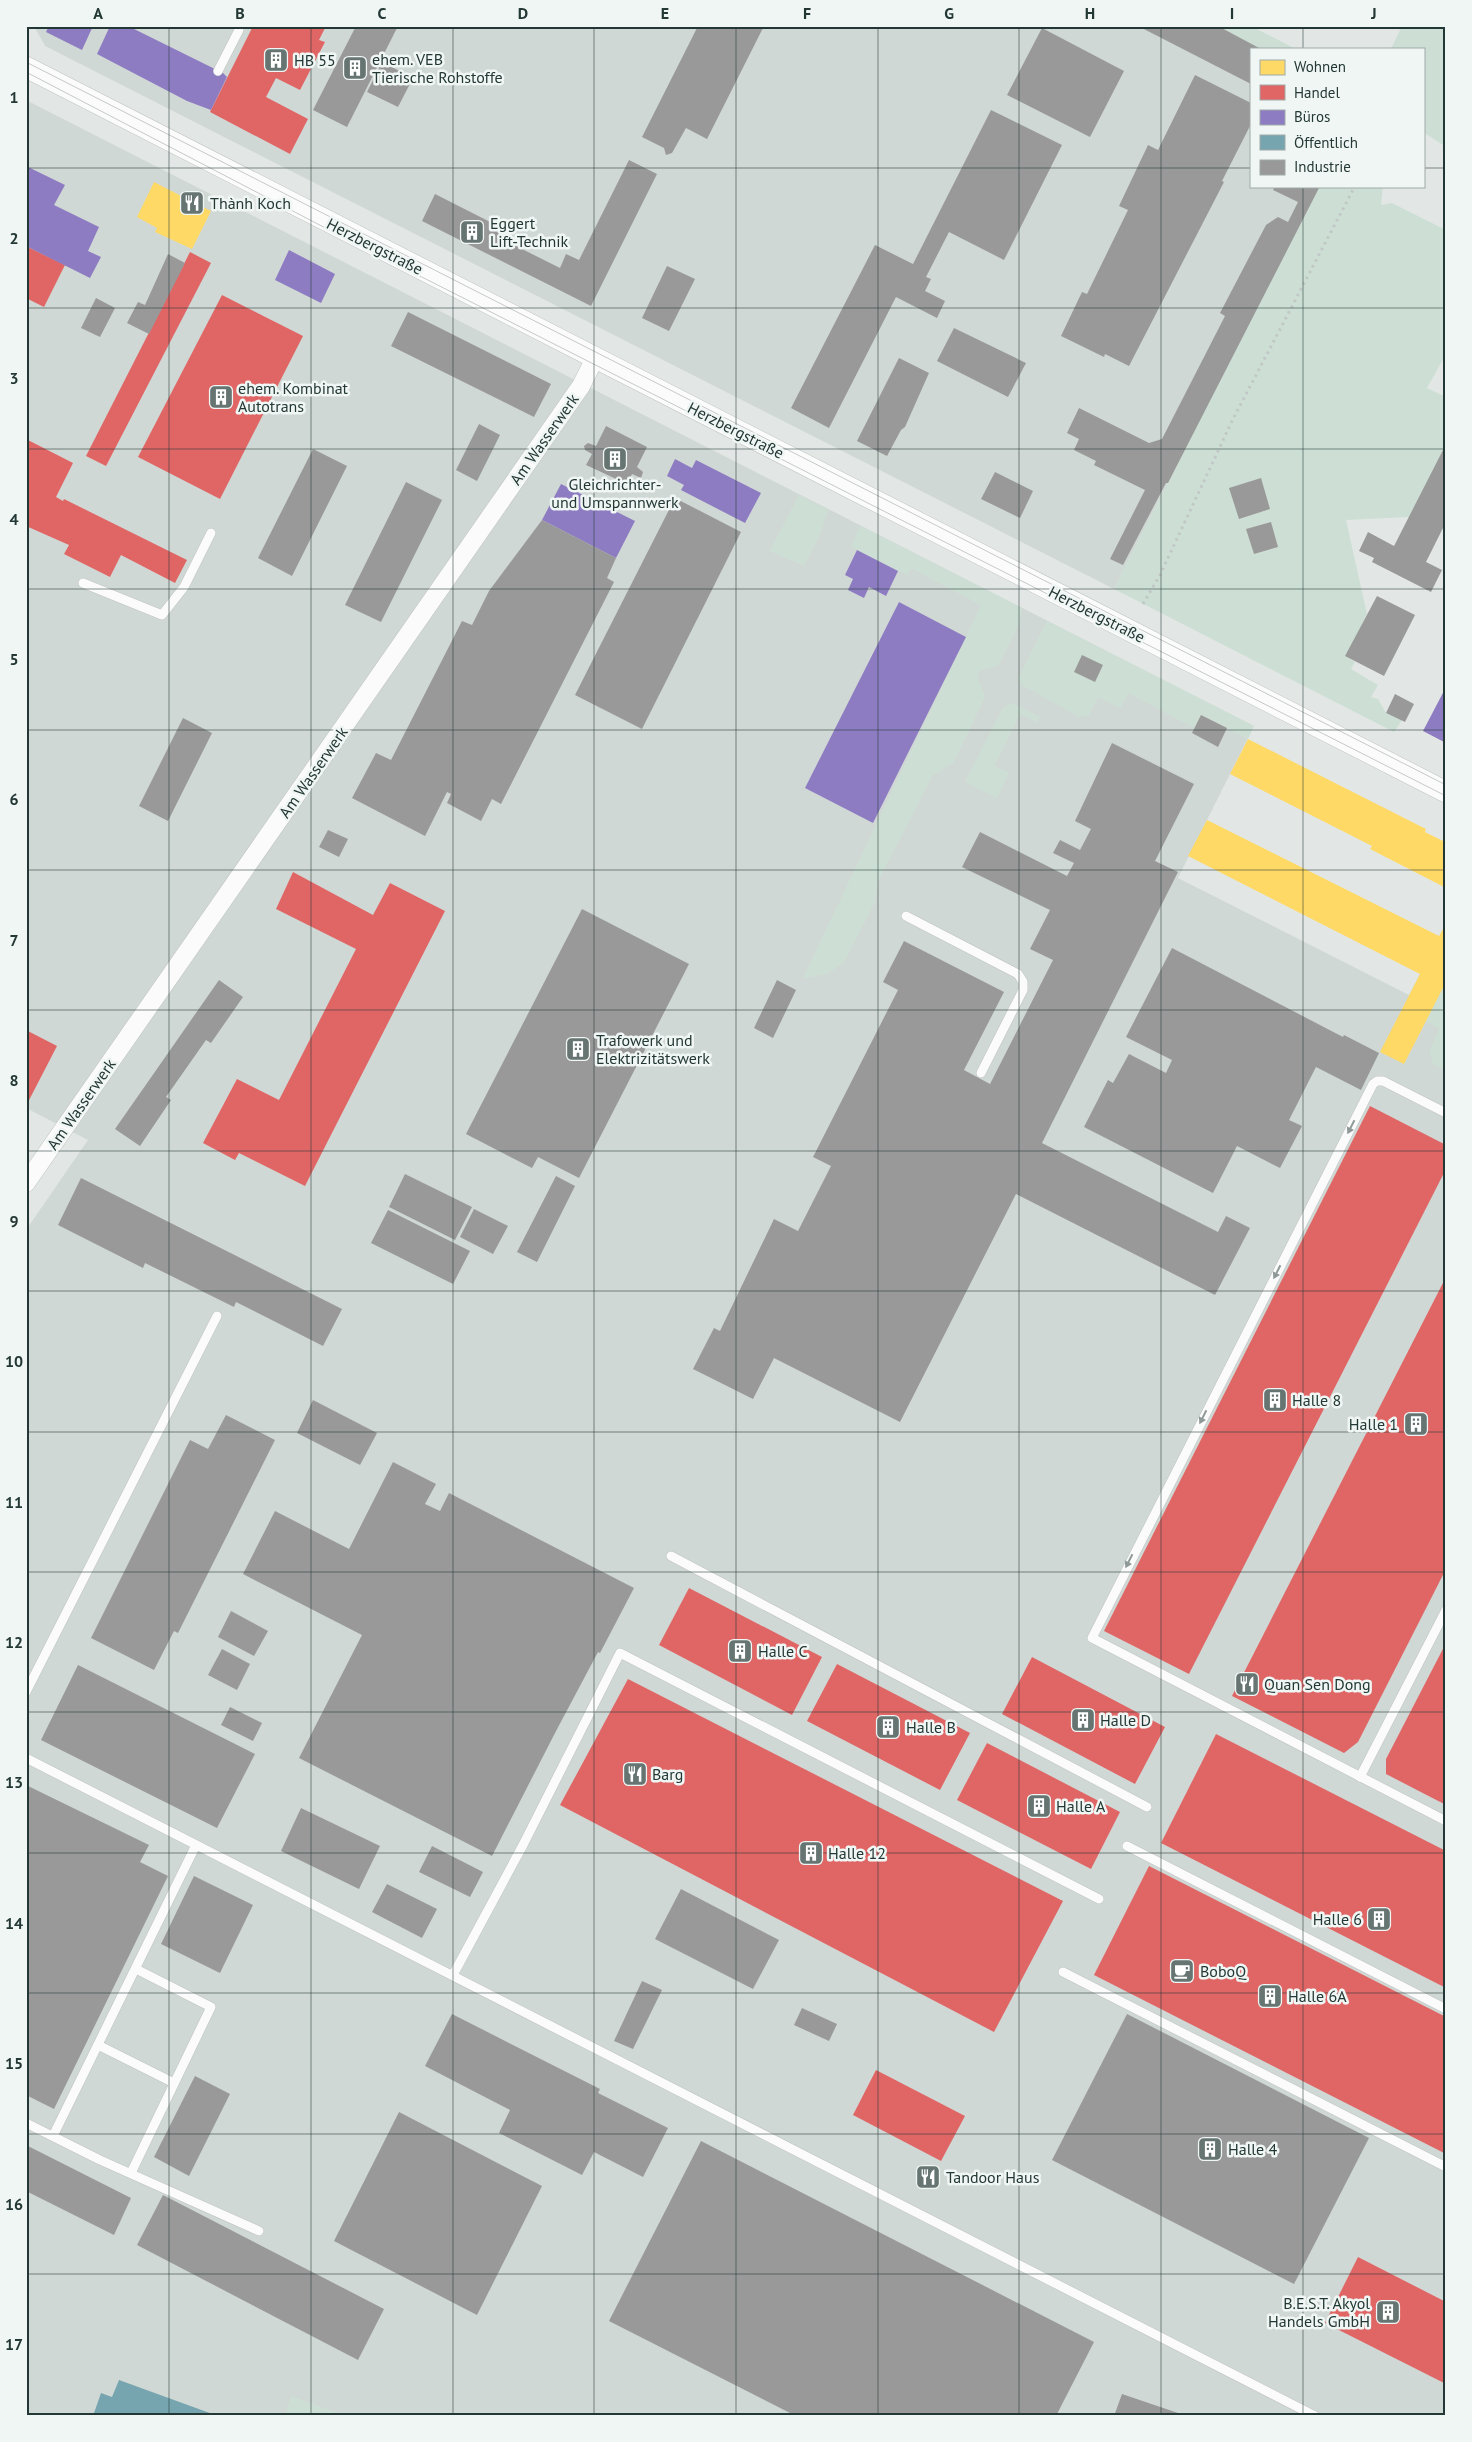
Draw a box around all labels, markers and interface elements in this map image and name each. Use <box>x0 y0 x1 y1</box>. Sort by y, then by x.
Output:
text: A <box>93 3 103 23</box>
text: B <box>235 3 245 23</box>
text: C <box>378 3 387 23</box>
text: D <box>518 3 528 23</box>
text: E <box>661 3 669 23</box>
text: F <box>803 3 811 23</box>
text: G <box>944 3 954 23</box>
text: H <box>1085 3 1095 23</box>
text: I <box>1230 3 1234 23</box>
text: J <box>1370 3 1377 23</box>
building icon: HB 55 <box>263 47 289 73</box>
legend <box>1250 48 1424 188</box>
place label: ehem. VEB Tierische Rohstoffe <box>372 49 503 87</box>
place label: HB 55 <box>294 50 336 70</box>
building icon: ehem. VEB Tierische Rohstoffe <box>342 55 368 81</box>
text: Wohnen <box>1294 57 1346 76</box>
text: Handel <box>1294 83 1340 102</box>
text: 1 <box>9 87 19 107</box>
text: Büros <box>1294 107 1330 126</box>
text: Öffentlich <box>1294 133 1358 152</box>
text: Industrie <box>1294 157 1351 176</box>
restaurant icon: Thành Koch <box>179 190 205 216</box>
place label: Thành Koch <box>210 193 291 213</box>
street label: Herzbergstraße <box>323 213 427 279</box>
place label: Eggert Lift-Technik <box>490 213 569 251</box>
building icon: Eggert Lift-Technik <box>459 219 485 245</box>
text: 2 <box>9 228 19 248</box>
text: 3 <box>9 368 19 388</box>
place label: ehem. Kombinat Autotrans <box>238 378 349 416</box>
building icon: ehem. Kombinat Autotrans <box>208 384 234 410</box>
street label: Am Wasserwerk <box>505 389 583 488</box>
street label: Herzbergstraße <box>684 397 788 463</box>
building icon: Gleichrichter- und Umspannwerk <box>602 446 628 472</box>
place label: Gleichrichter- und Umspannwerk <box>551 474 679 512</box>
text: 4 <box>9 509 19 529</box>
street label: Herzbergstraße <box>1045 581 1149 647</box>
text: 5 <box>9 649 19 669</box>
street label: Am Wasserwerk <box>274 722 352 821</box>
text: 6 <box>9 789 19 809</box>
text: 7 <box>9 930 19 950</box>
place label: Trafowerk und Elektrizitätswerk <box>596 1030 710 1068</box>
building icon: Trafowerk und Elektrizitätswerk <box>565 1036 591 1062</box>
street label: Am Wasserwerk <box>42 1054 120 1153</box>
text: 8 <box>9 1070 19 1090</box>
one-way arrow <box>1347 1120 1355 1135</box>
text: 9 <box>9 1211 19 1231</box>
one-way arrow <box>1273 1265 1281 1279</box>
text: 10 <box>5 1351 23 1371</box>
building icon: Halle 8 <box>1262 1387 1288 1413</box>
place label: Halle 8 <box>1292 1390 1341 1410</box>
one-way arrow <box>1199 1410 1207 1424</box>
building icon: Halle 1 <box>1403 1411 1429 1437</box>
place label: Halle 1 <box>1349 1414 1398 1434</box>
text: 11 <box>5 1492 23 1512</box>
one-way arrow <box>1125 1554 1133 1569</box>
text: 12 <box>5 1632 23 1652</box>
building icon: Halle C <box>727 1638 753 1664</box>
place label: Halle C <box>758 1641 808 1661</box>
restaurant icon: Quan Sen Dong <box>1234 1671 1260 1697</box>
place label: Quan Sen Dong <box>1264 1674 1371 1694</box>
building icon: Halle D <box>1070 1707 1096 1733</box>
place label: Halle D <box>1100 1710 1151 1730</box>
building icon: Halle B <box>875 1714 901 1740</box>
place label: Halle B <box>906 1717 956 1737</box>
restaurant icon: Barg <box>622 1761 648 1787</box>
place label: Barg <box>652 1764 683 1784</box>
text: 13 <box>5 1772 23 1792</box>
building icon: Halle A <box>1026 1793 1052 1819</box>
place label: Halle A <box>1056 1796 1106 1816</box>
building icon: Halle 12 <box>798 1840 824 1866</box>
place label: Halle 12 <box>828 1843 886 1863</box>
building icon: Halle 6 <box>1366 1906 1392 1932</box>
place label: Halle 6 <box>1313 1909 1362 1929</box>
text: 14 <box>5 1913 23 1933</box>
cafe icon: BoboQ <box>1169 1958 1195 1984</box>
place label: BoboQ <box>1200 1961 1247 1981</box>
building icon: Halle 6A <box>1257 1983 1283 2009</box>
place label: Halle 6A <box>1288 1986 1347 2006</box>
text: 15 <box>5 2053 23 2073</box>
building icon: Halle 4 <box>1197 2136 1223 2162</box>
place label: Halle 4 <box>1228 2139 1277 2159</box>
restaurant icon: Tandoor Haus <box>915 2164 941 2190</box>
place label: Tandoor Haus <box>946 2167 1040 2187</box>
text: 16 <box>5 2194 23 2214</box>
place label: B.E.S.T. Akyol Handels GmbH <box>1268 2293 1370 2331</box>
building icon: B.E.S.T. Akyol Handels GmbH <box>1375 2299 1401 2325</box>
text: 17 <box>5 2334 23 2354</box>

